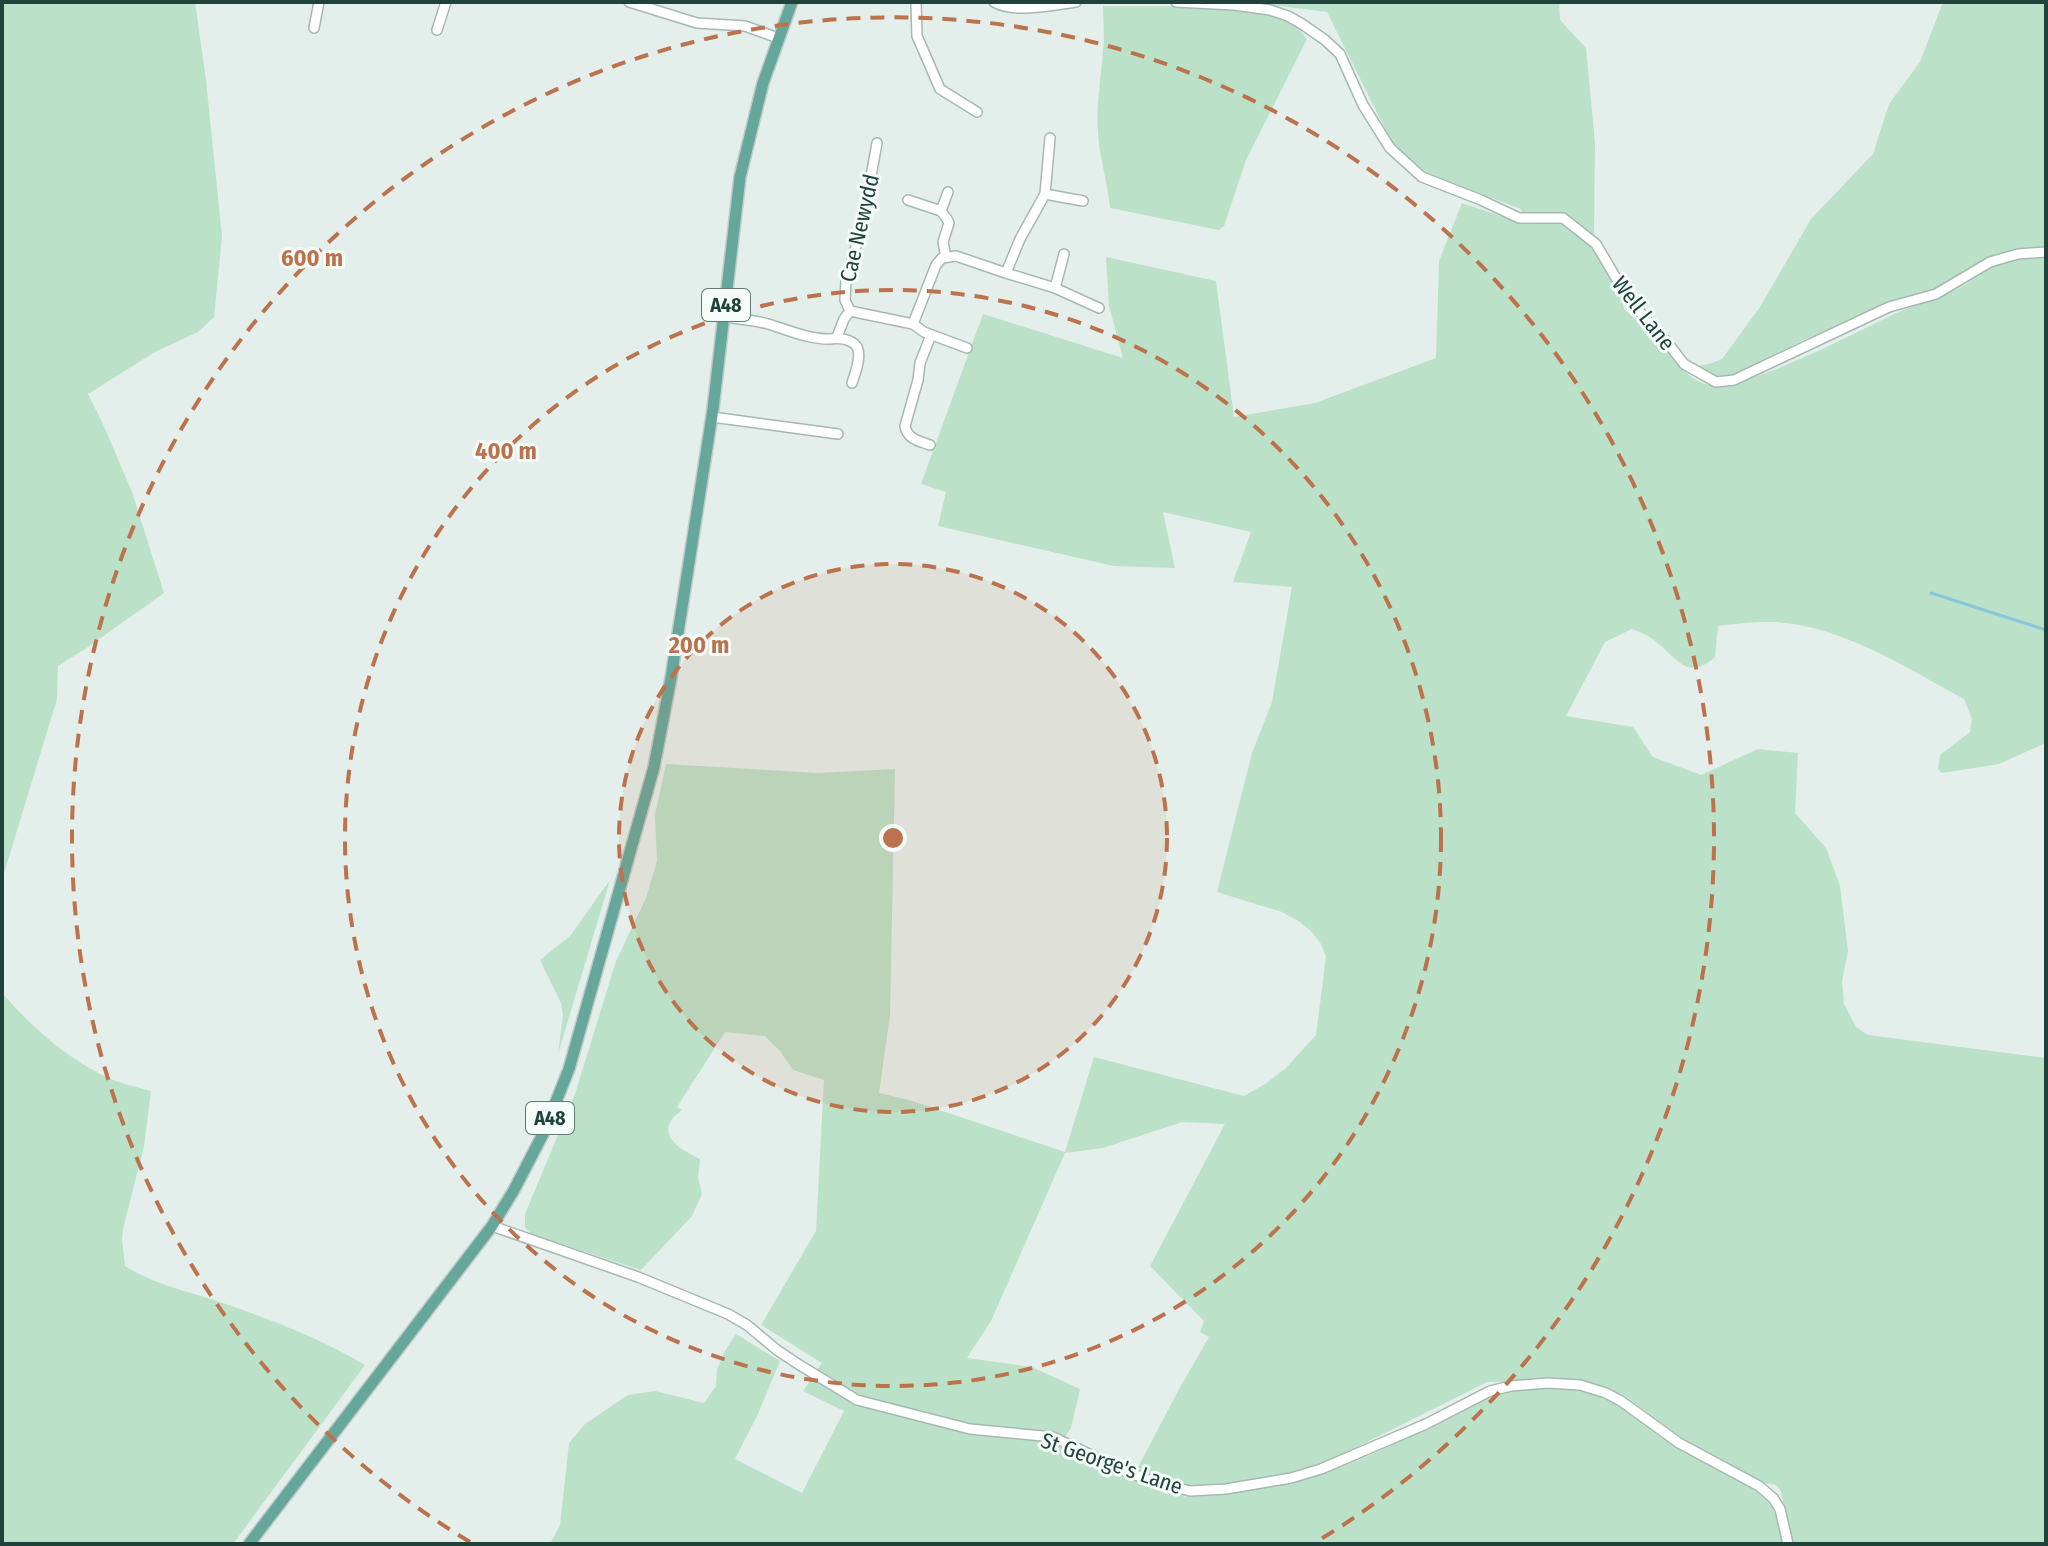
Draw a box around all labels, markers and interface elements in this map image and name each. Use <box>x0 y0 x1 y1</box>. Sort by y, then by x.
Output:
street label: Cae Newydd <box>834 172 885 285</box>
text: 600 m <box>281 244 343 272</box>
street label: Well Lane <box>1606 271 1681 356</box>
road number: A48 <box>702 289 750 321</box>
text: 400 m <box>475 437 537 465</box>
text: 200 m <box>668 631 729 659</box>
centre of rings <box>879 824 907 852</box>
road number: A48 <box>526 1102 574 1134</box>
street label: St George's Lane <box>1037 1427 1186 1500</box>

